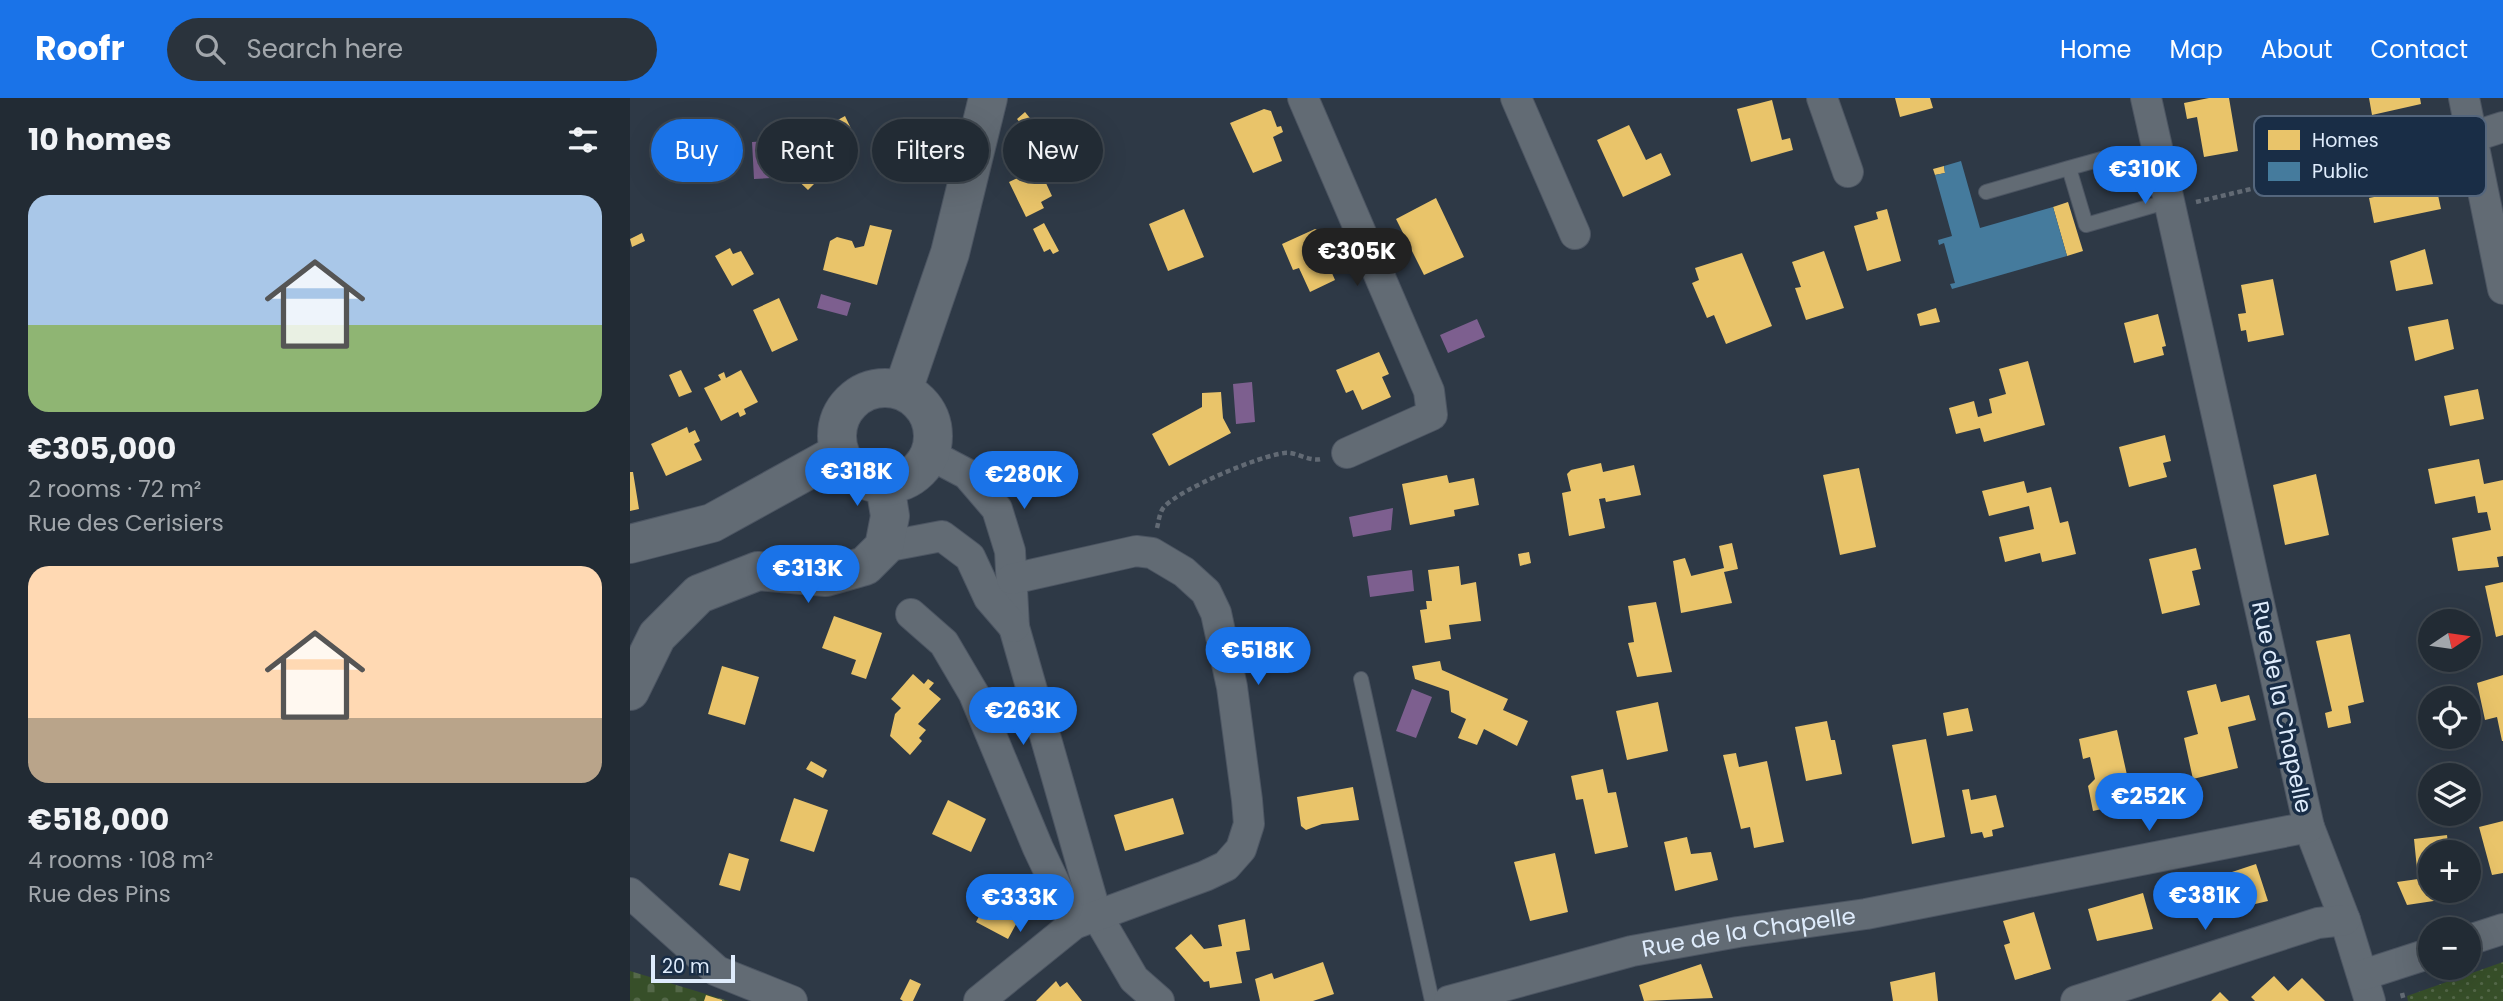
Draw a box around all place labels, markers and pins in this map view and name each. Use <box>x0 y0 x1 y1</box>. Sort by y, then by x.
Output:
pin: €310K <box>2096 146 2194 206</box>
pin: €305K <box>1308 228 1406 288</box>
pin: €318K <box>808 448 906 508</box>
pin: €280K <box>975 452 1073 511</box>
pin: €313K <box>759 546 857 605</box>
pin: €518K <box>1209 628 1307 687</box>
pin: €263K <box>974 688 1072 747</box>
pin: €252K <box>2100 774 2198 833</box>
pin: €381K <box>2156 872 2254 932</box>
pin: €333K <box>971 874 1069 934</box>

